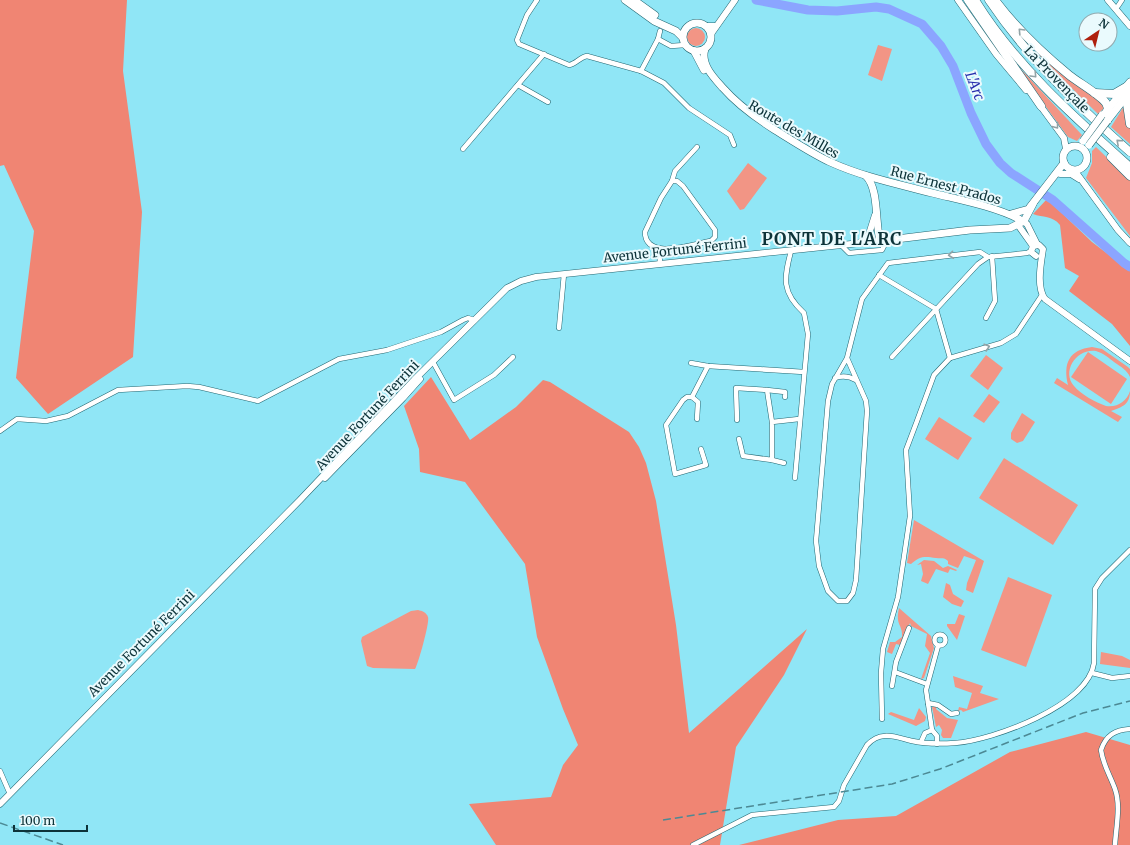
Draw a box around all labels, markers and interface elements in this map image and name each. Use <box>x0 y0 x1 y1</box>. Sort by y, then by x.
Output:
north arrow <box>1078 12 1118 52</box>
text: N <box>1096 16 1112 32</box>
one-way arrow <box>1018 28 1026 36</box>
street label: La Provençale <box>1020 42 1093 117</box>
water label: L'Arc <box>961 69 989 103</box>
one-way arrow <box>1029 70 1036 78</box>
street label: Route des Milles <box>745 97 842 162</box>
one-way arrow <box>1051 122 1058 129</box>
one-way arrow <box>1116 140 1123 147</box>
street label: Rue Ernest Prados <box>889 163 1003 208</box>
district label: PONT DE L'ARC <box>761 228 903 250</box>
street label: Avenue Fortuné Ferrini <box>601 235 748 267</box>
one-way arrow <box>948 251 954 260</box>
one-way arrow <box>983 344 990 352</box>
street label: Avenue Fortuné Ferrini <box>311 357 423 475</box>
street label: Avenue Fortuné Ferrini <box>84 586 198 701</box>
scale bar <box>14 807 87 833</box>
text: 100 m <box>20 813 55 828</box>

